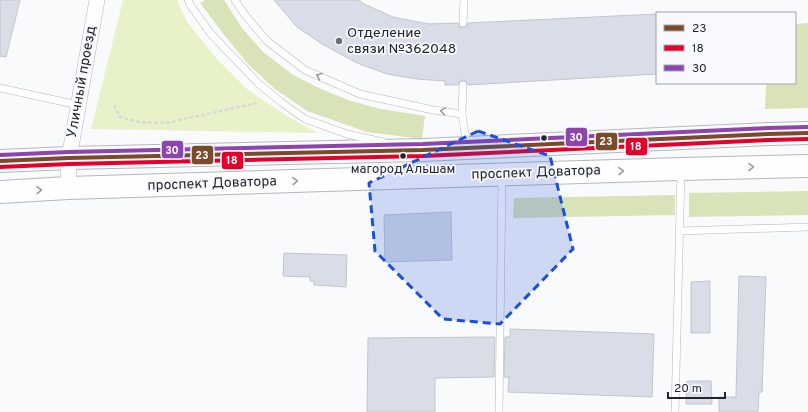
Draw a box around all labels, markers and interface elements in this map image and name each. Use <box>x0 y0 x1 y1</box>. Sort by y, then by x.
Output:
legend <box>656 12 796 84</box>
text: 23 <box>692 21 707 37</box>
street label: Уличный проезд <box>64 25 100 139</box>
place label: Отделение связи №362048 <box>347 25 456 58</box>
marker: Отделение связи №362048 <box>334 36 344 46</box>
text: 18 <box>692 41 704 57</box>
text: 30 <box>692 61 707 77</box>
one-way arrow <box>315 73 323 81</box>
one-way arrow <box>440 107 446 116</box>
line badge: 30 <box>565 127 588 147</box>
text: 30 <box>569 131 583 145</box>
line badge: 23 <box>595 132 618 151</box>
unlabelled marker <box>539 133 549 143</box>
text: 23 <box>599 135 613 149</box>
line badge: 18 <box>625 137 648 156</box>
line badge: 30 <box>161 140 184 159</box>
text: 18 <box>630 140 642 154</box>
text: 30 <box>165 144 179 158</box>
line badge: 23 <box>191 145 214 165</box>
text: 23 <box>195 149 209 163</box>
line badge: 18 <box>221 151 244 170</box>
marker: магород Альшам <box>398 151 408 161</box>
text: 18 <box>226 154 238 168</box>
place label: магород Альшам <box>351 162 455 178</box>
street label: проспект Доватора <box>471 162 601 184</box>
one-way arrow <box>748 163 754 171</box>
one-way arrow <box>618 166 624 175</box>
street label: проспект Доватора <box>147 173 277 195</box>
one-way arrow <box>292 177 298 185</box>
one-way arrow <box>36 185 42 194</box>
scale bar <box>668 374 725 400</box>
text: 20 m <box>674 381 702 397</box>

